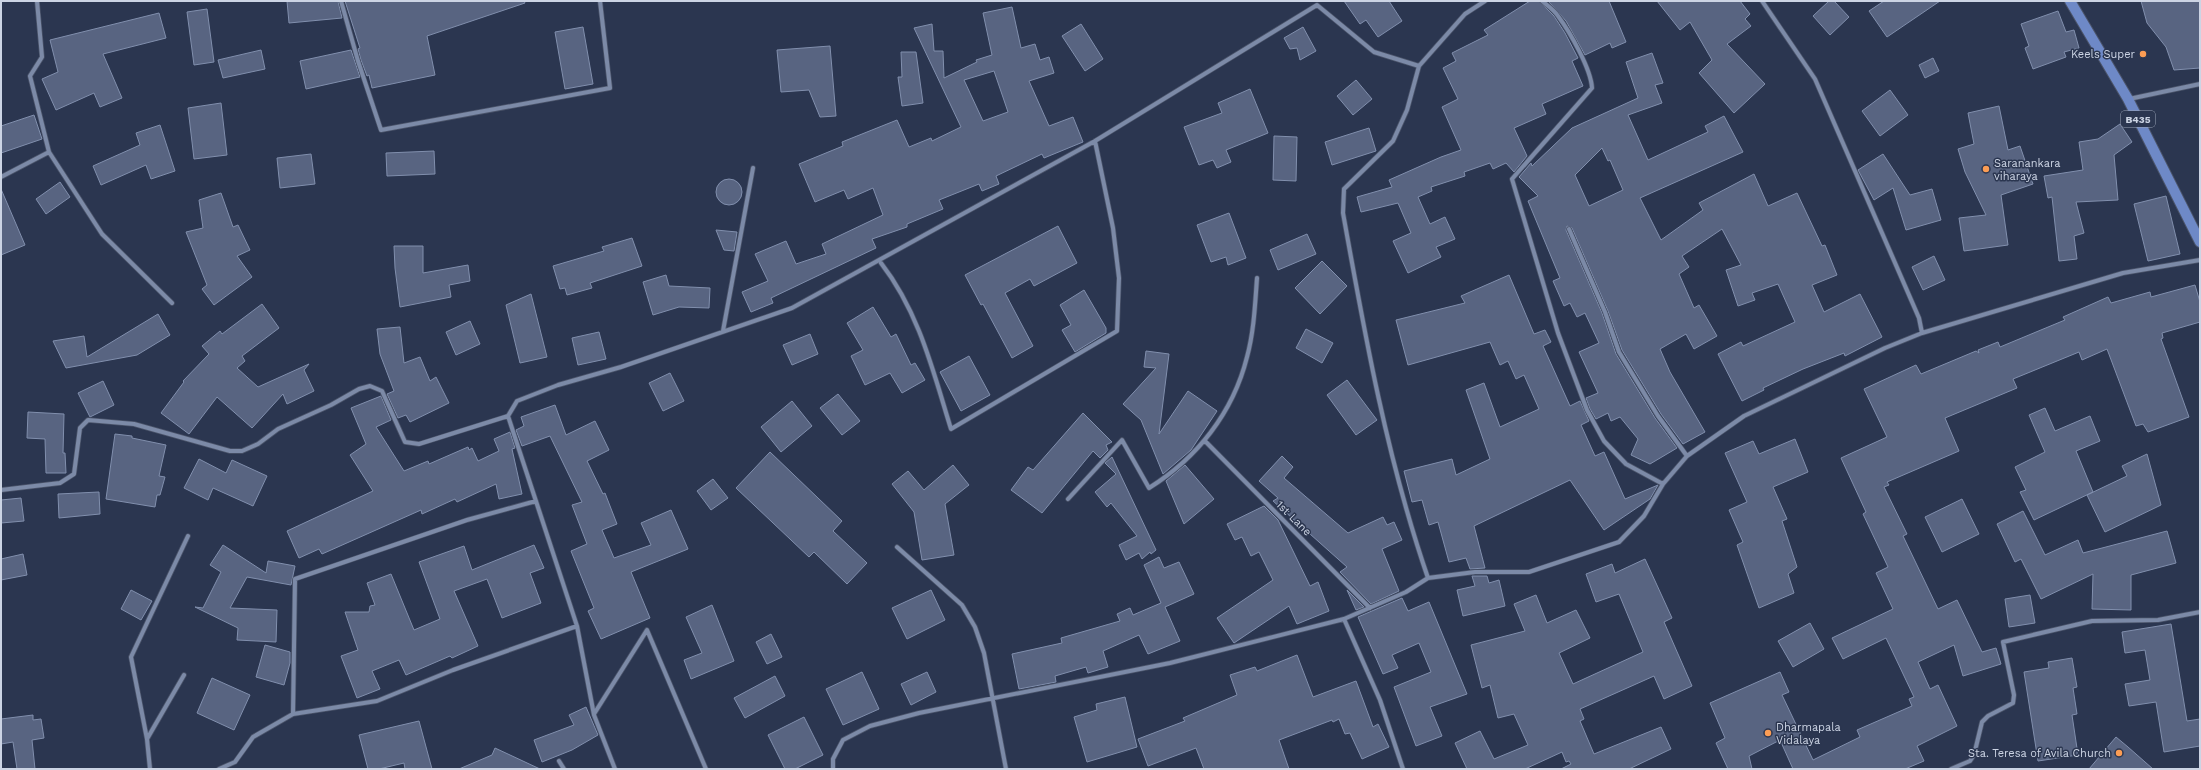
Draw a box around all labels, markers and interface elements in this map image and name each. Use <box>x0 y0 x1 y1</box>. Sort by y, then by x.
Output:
place label: Keels Super <box>2071 48 2135 61</box>
marker: Keels Super <box>2138 49 2148 59</box>
road number: B435 <box>2121 111 2155 127</box>
place label: Saranankara viharaya <box>1994 157 2060 183</box>
marker: Saranankara viharaya <box>1981 164 1991 174</box>
street label: 1st Lane <box>1273 498 1314 539</box>
place label: Dharmapala Vidalaya <box>1776 721 1841 747</box>
marker: Dharmapala Vidalaya <box>1763 728 1773 738</box>
place label: Sta. Teresa of Avila Church <box>1968 747 2111 760</box>
marker: Sta. Teresa of Avila Church <box>2114 748 2124 758</box>

